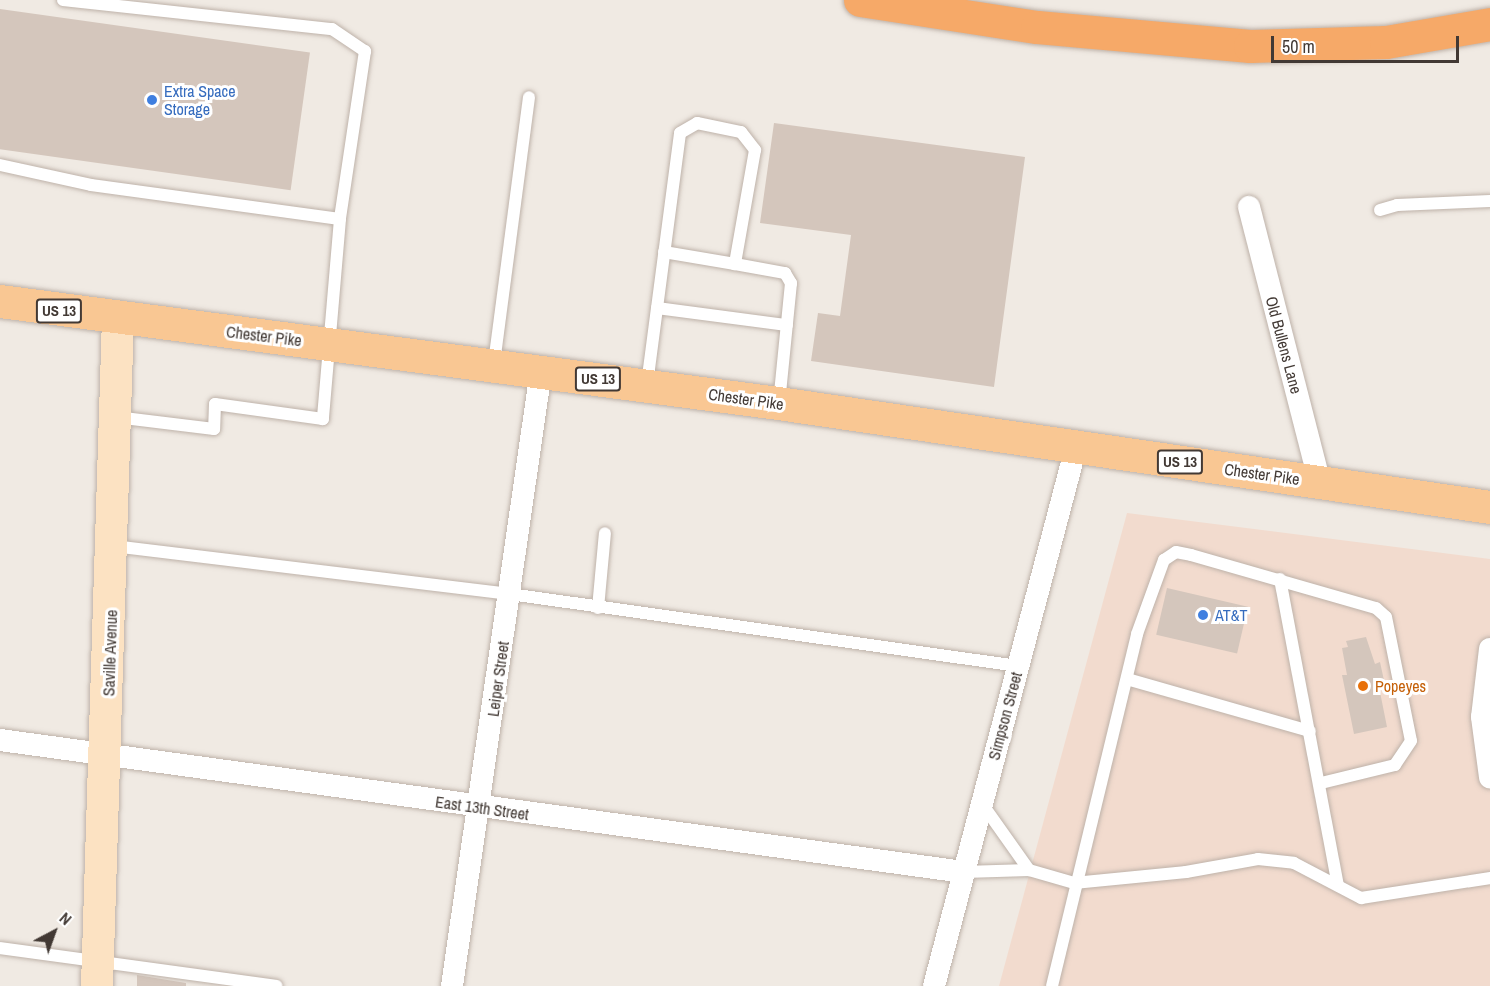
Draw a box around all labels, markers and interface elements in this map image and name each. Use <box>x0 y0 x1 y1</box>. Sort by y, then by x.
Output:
scale bar <box>1274 24 1462 62</box>
text: 50 m <box>1282 34 1315 59</box>
place label: Extra Space Storage <box>164 81 235 119</box>
marker: Extra Space Storage <box>145 93 159 107</box>
street label: Old Bullens Lane <box>1262 294 1306 396</box>
road number: US 13 <box>35 299 83 323</box>
street label: Chester Pike <box>225 322 303 350</box>
road number: US 13 <box>574 367 622 391</box>
street label: Chester Pike <box>707 384 785 414</box>
road number: US 13 <box>1156 450 1204 474</box>
street label: Chester Pike <box>1223 459 1301 489</box>
place label: AT&T <box>1215 605 1248 625</box>
marker: AT&T <box>1196 608 1210 622</box>
street label: Saville Avenue <box>99 609 121 697</box>
street label: Leiper Street <box>483 640 513 718</box>
street label: Simpson Street <box>984 670 1026 762</box>
place label: Popeyes <box>1375 676 1426 696</box>
marker: Popeyes <box>1356 679 1370 693</box>
street label: East 13th Street <box>434 792 530 824</box>
north arrow <box>24 902 84 962</box>
text: N <box>55 907 77 930</box>

